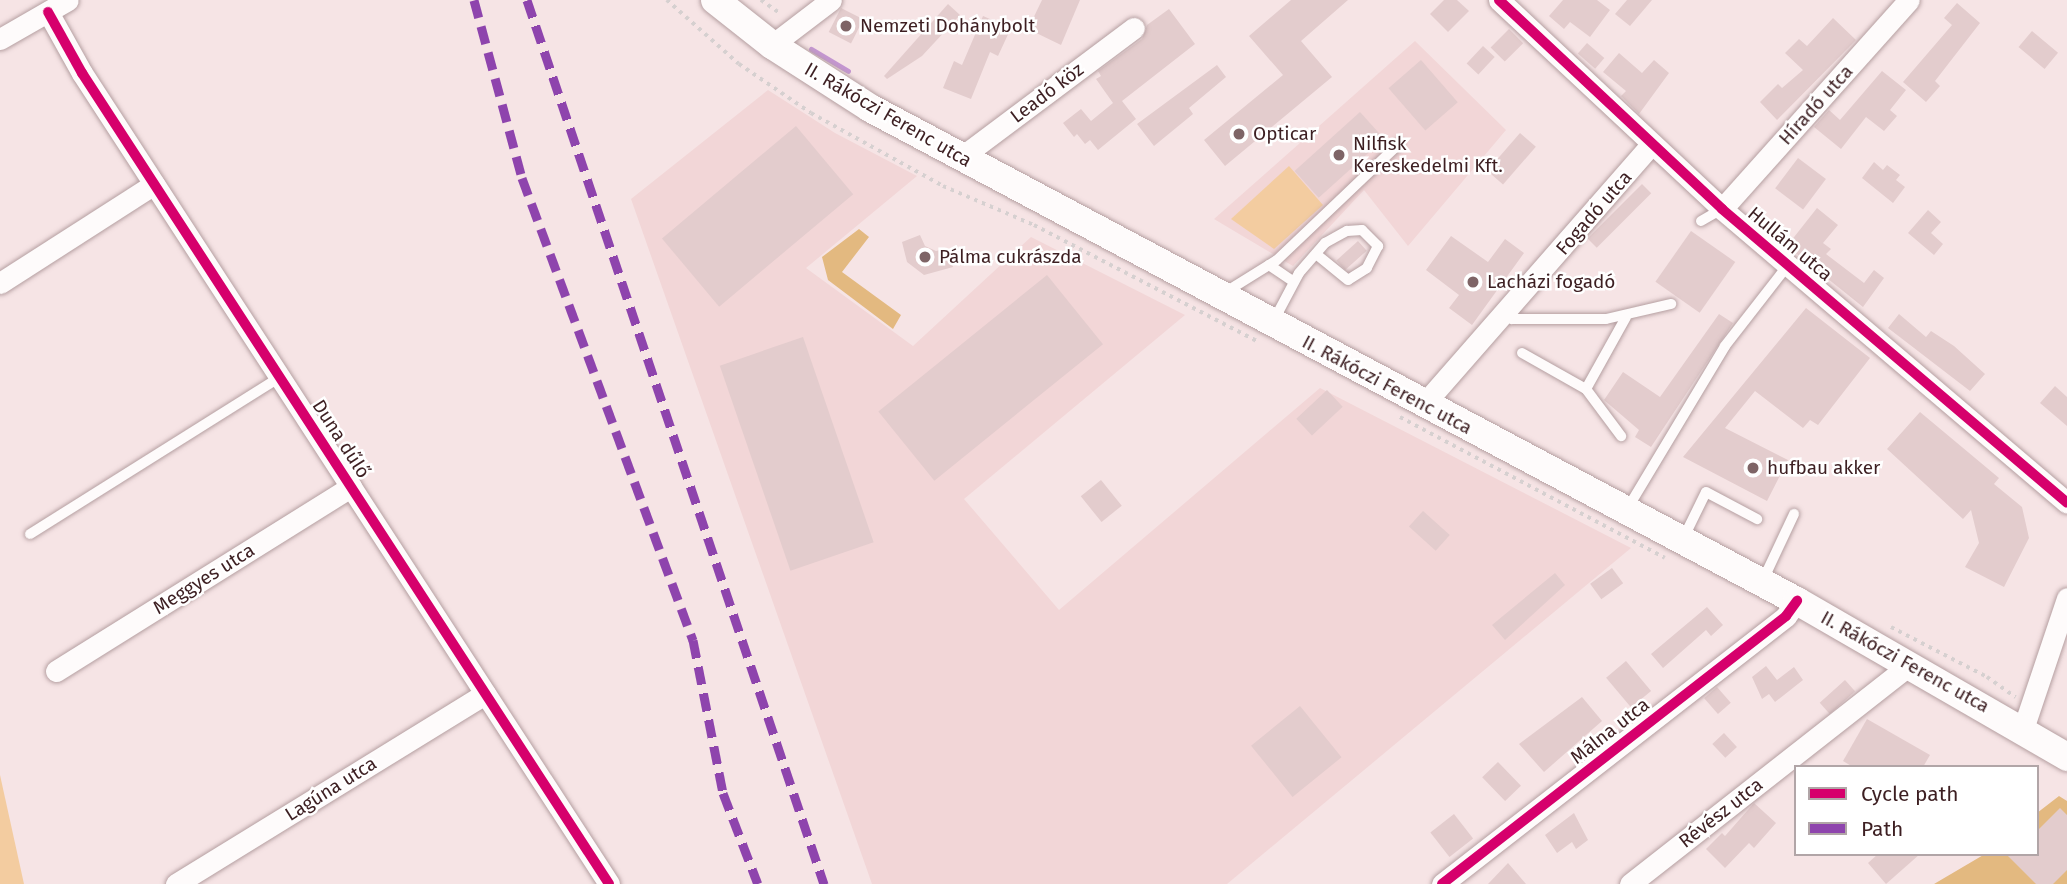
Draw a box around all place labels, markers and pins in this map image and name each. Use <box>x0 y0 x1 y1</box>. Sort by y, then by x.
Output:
place label: Nemzeti Dohánybolt <box>860 15 1035 37</box>
marker: Nemzeti Dohánybolt <box>838 18 854 34</box>
place label: Opticar <box>1253 123 1316 145</box>
marker: Opticar <box>1231 126 1247 142</box>
place label: Nilfisk Kereskedelmi Kft. <box>1353 133 1503 177</box>
marker: Nilfisk Kereskedelmi Kft. <box>1331 147 1347 163</box>
place label: Pálma cukrászda <box>939 246 1082 268</box>
marker: Pálma cukrászda <box>917 249 933 265</box>
place label: Lacházi fogadó <box>1487 271 1615 293</box>
marker: Lacházi fogadó <box>1465 274 1481 290</box>
place label: hufbau akker <box>1767 457 1880 479</box>
marker: hufbau akker <box>1745 460 1761 476</box>

